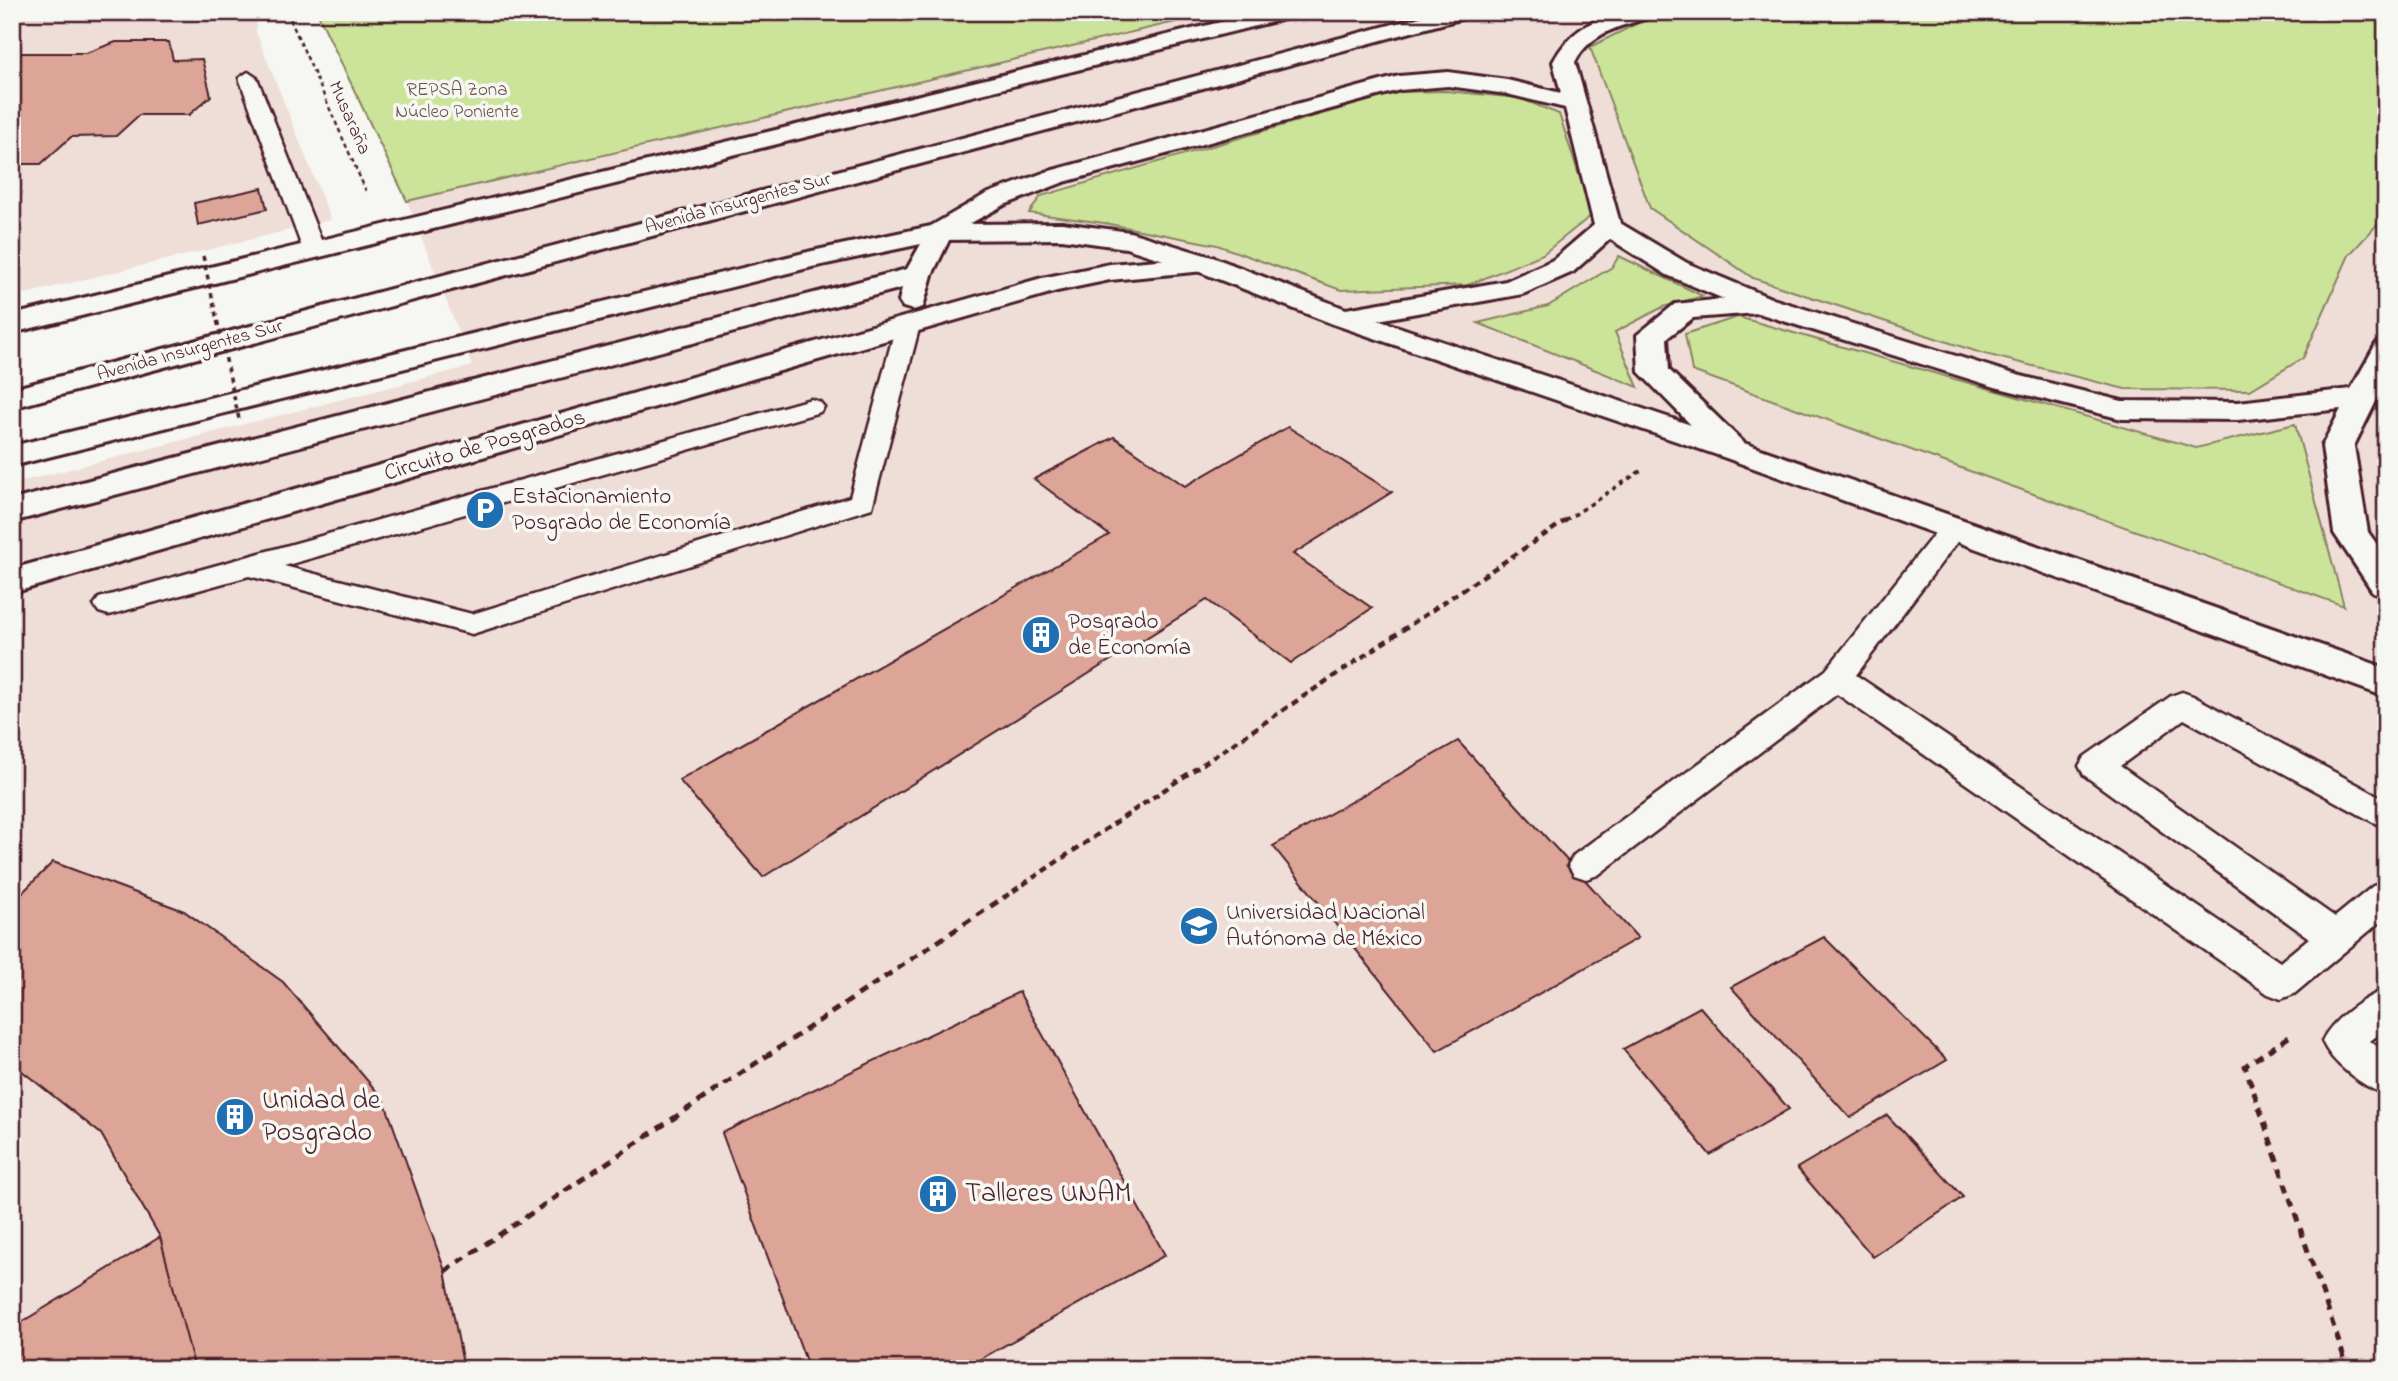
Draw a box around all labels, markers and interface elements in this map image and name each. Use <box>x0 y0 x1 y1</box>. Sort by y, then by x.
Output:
street label: Musaraña <box>321 77 377 159</box>
park label: REPSA Zona Núcleo Poniente <box>395 77 519 126</box>
street label: Avenida Insurgentes Sur <box>642 166 835 244</box>
street label: Avenida Insurgentes Sur <box>94 313 287 391</box>
street label: Circuito de Posgrados <box>381 401 590 491</box>
place label: Estacionamiento Posgrado de Economía <box>512 481 731 541</box>
parking icon: Estacionamiento Posgrado de Economía <box>464 489 506 531</box>
place label: Posgrado de Economía <box>1068 606 1191 665</box>
building icon: Posgrado de Economía <box>1020 614 1062 656</box>
place label: Universidad Nacional Autónoma de México <box>1226 897 1425 956</box>
school or university icon: Universidad Nacional Autónoma de México <box>1178 905 1220 947</box>
place label: Unidad de Posgrado <box>262 1081 381 1154</box>
building icon: Unidad de Posgrado <box>214 1096 256 1138</box>
building icon: Talleres UNAM <box>917 1173 959 1215</box>
place label: Talleres UNAM <box>965 1174 1131 1215</box>

